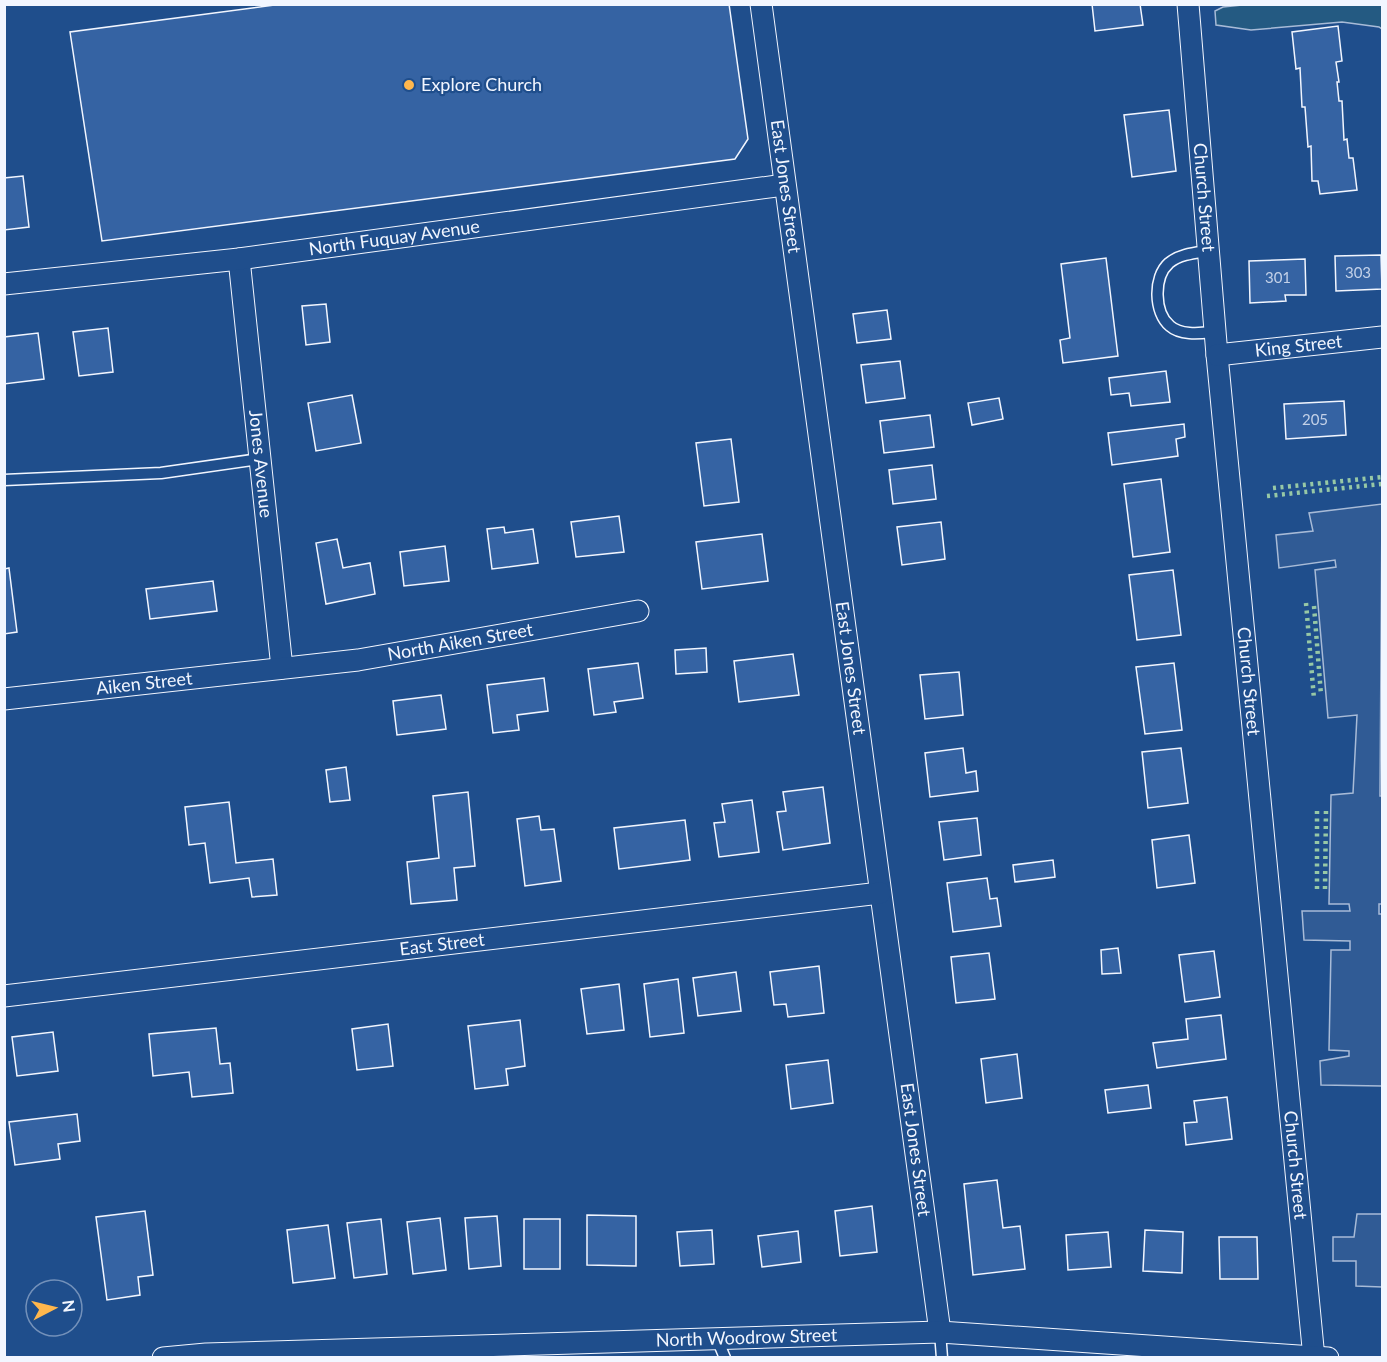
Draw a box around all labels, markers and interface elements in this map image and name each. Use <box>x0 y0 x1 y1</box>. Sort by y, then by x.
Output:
place label: Explore Church <box>421 73 542 95</box>
marker: Explore Church <box>402 78 416 92</box>
street label: East Jones Street <box>767 118 807 255</box>
street label: Church Street <box>1190 142 1220 253</box>
street label: North Fuquay Avenue <box>307 214 481 259</box>
house number: 303 <box>1345 263 1371 281</box>
house number: 301 <box>1265 268 1291 286</box>
street label: King Street <box>1254 329 1344 361</box>
street label: Jones Avenue <box>245 409 278 519</box>
house number: 205 <box>1302 410 1328 428</box>
street label: East Jones Street <box>832 600 871 737</box>
street label: North Aiken Street <box>386 617 535 665</box>
street label: Church Street <box>1233 626 1266 737</box>
street label: Aiken Street <box>95 666 194 699</box>
street label: East Street <box>398 928 486 959</box>
street label: East Jones Street <box>897 1081 936 1218</box>
street label: Church Street <box>1280 1110 1313 1221</box>
north arrow <box>24 1278 84 1338</box>
text: N <box>59 1299 80 1313</box>
street label: North Woodrow Street <box>656 1323 838 1351</box>

